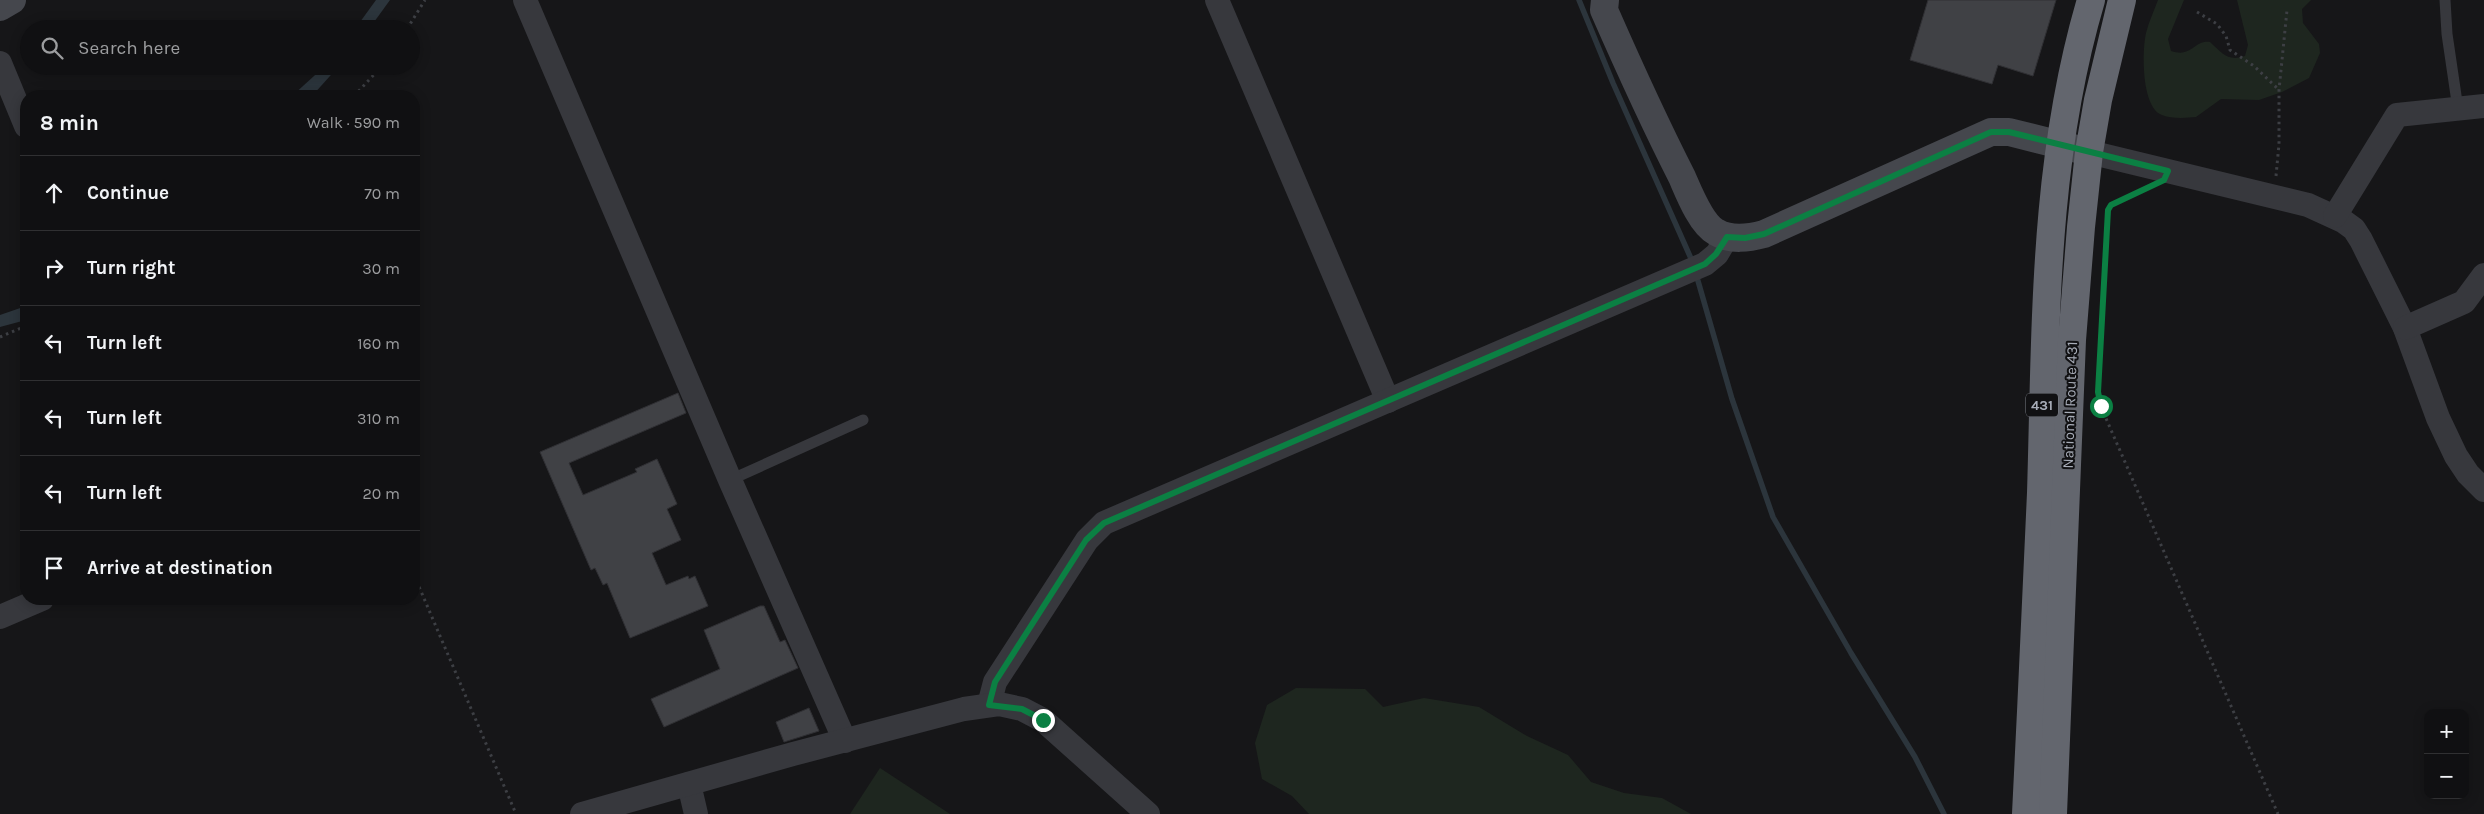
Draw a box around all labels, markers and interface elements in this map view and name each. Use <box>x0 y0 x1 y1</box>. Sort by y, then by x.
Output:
search box <box>20 20 420 75</box>
icon: search <box>38 34 66 62</box>
text: Search here <box>78 37 180 59</box>
text: 8 min <box>40 111 99 135</box>
text: Walk · 590 m <box>307 113 400 132</box>
icon: ahead <box>40 179 68 207</box>
text: Continue <box>87 182 169 204</box>
text: 70 m <box>364 184 400 203</box>
icon: right <box>40 254 68 282</box>
text: Turn right <box>87 257 176 279</box>
text: 30 m <box>362 259 400 278</box>
icon: left <box>40 329 68 357</box>
text: Turn left <box>87 332 162 354</box>
text: 160 m <box>357 334 400 353</box>
street label: National Route 431 <box>2059 341 2081 469</box>
road number: 431 <box>2026 394 2058 416</box>
route start <box>2090 395 2113 418</box>
icon: left <box>40 404 68 432</box>
text: Turn left <box>87 407 162 429</box>
text: 310 m <box>357 409 400 428</box>
icon: left <box>40 479 68 507</box>
text: Turn left <box>87 482 162 504</box>
text: 20 m <box>362 484 400 503</box>
icon: arrive <box>40 554 68 582</box>
text: Arrive at destination <box>87 557 273 579</box>
route end <box>1032 709 1055 732</box>
map controls <box>2424 709 2469 799</box>
button: + <box>2424 709 2469 754</box>
button: − <box>2424 754 2469 799</box>

